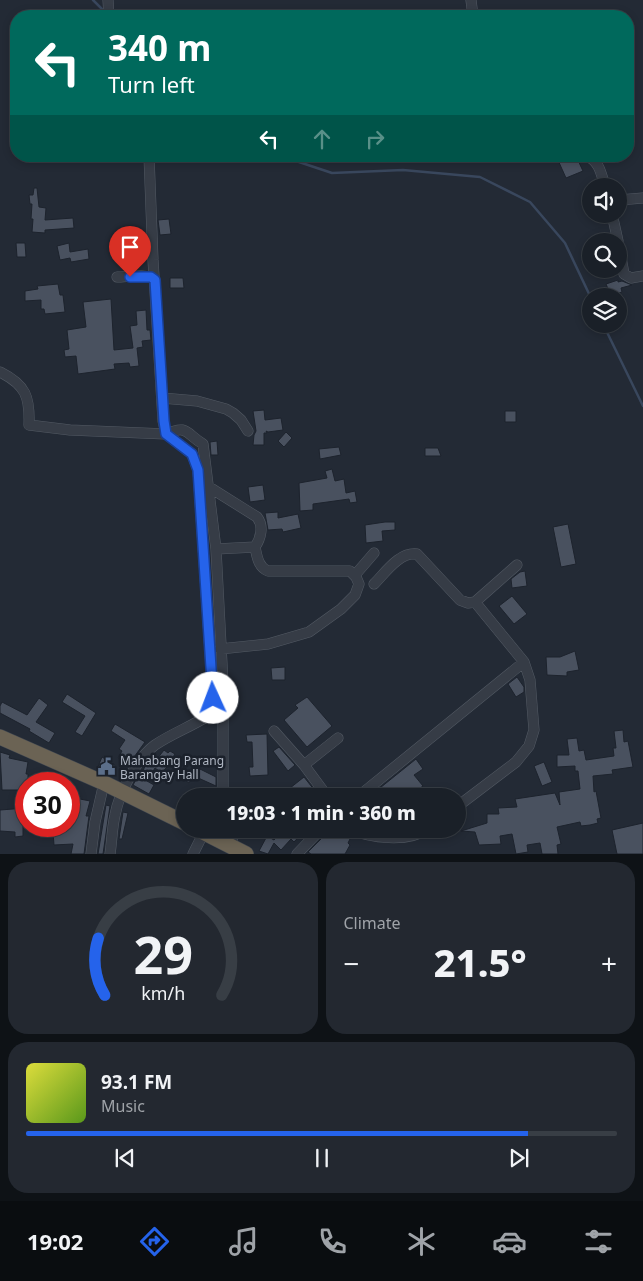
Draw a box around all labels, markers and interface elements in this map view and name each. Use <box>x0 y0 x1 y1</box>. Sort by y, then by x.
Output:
text: 340 m <box>108 24 211 71</box>
icon: left <box>25 30 90 95</box>
text: Turn left <box>108 69 195 99</box>
icon: left <box>255 125 283 153</box>
icon: ahead <box>308 125 336 153</box>
icon: right <box>361 125 389 153</box>
map controls <box>582 178 627 333</box>
button: sound <box>582 178 627 223</box>
pin <box>109 226 151 277</box>
icon: arrive <box>116 233 144 261</box>
button: search <box>582 233 627 278</box>
button: layers <box>582 288 627 333</box>
position arrow <box>186 671 238 723</box>
place label: Mahabang Parang Barangay Hall <box>120 752 224 783</box>
public building icon: Mahabang Parang Barangay Hall <box>96 757 116 777</box>
speed limit sign: 30 <box>15 772 80 837</box>
text: 19:03 · 1 min · 360 m <box>226 800 416 826</box>
text: Climate <box>344 912 401 934</box>
text: 29 <box>133 918 193 989</box>
text: 21.5° <box>434 936 527 988</box>
text: − <box>344 944 360 982</box>
text: + <box>601 944 617 982</box>
text: km/h <box>141 981 185 1005</box>
text: 93.1 FM <box>101 1069 172 1095</box>
text: Music <box>101 1095 145 1117</box>
icon: previous <box>111 1144 139 1172</box>
icon: pause <box>308 1144 336 1172</box>
icon: next <box>505 1144 533 1172</box>
icon: directions <box>137 1224 172 1259</box>
icon: music <box>226 1224 261 1259</box>
icon: phone <box>315 1224 350 1259</box>
icon: climate <box>404 1224 439 1259</box>
icon: car <box>492 1224 527 1259</box>
icon: filters <box>581 1224 616 1259</box>
text: 19:02 <box>27 1226 83 1256</box>

